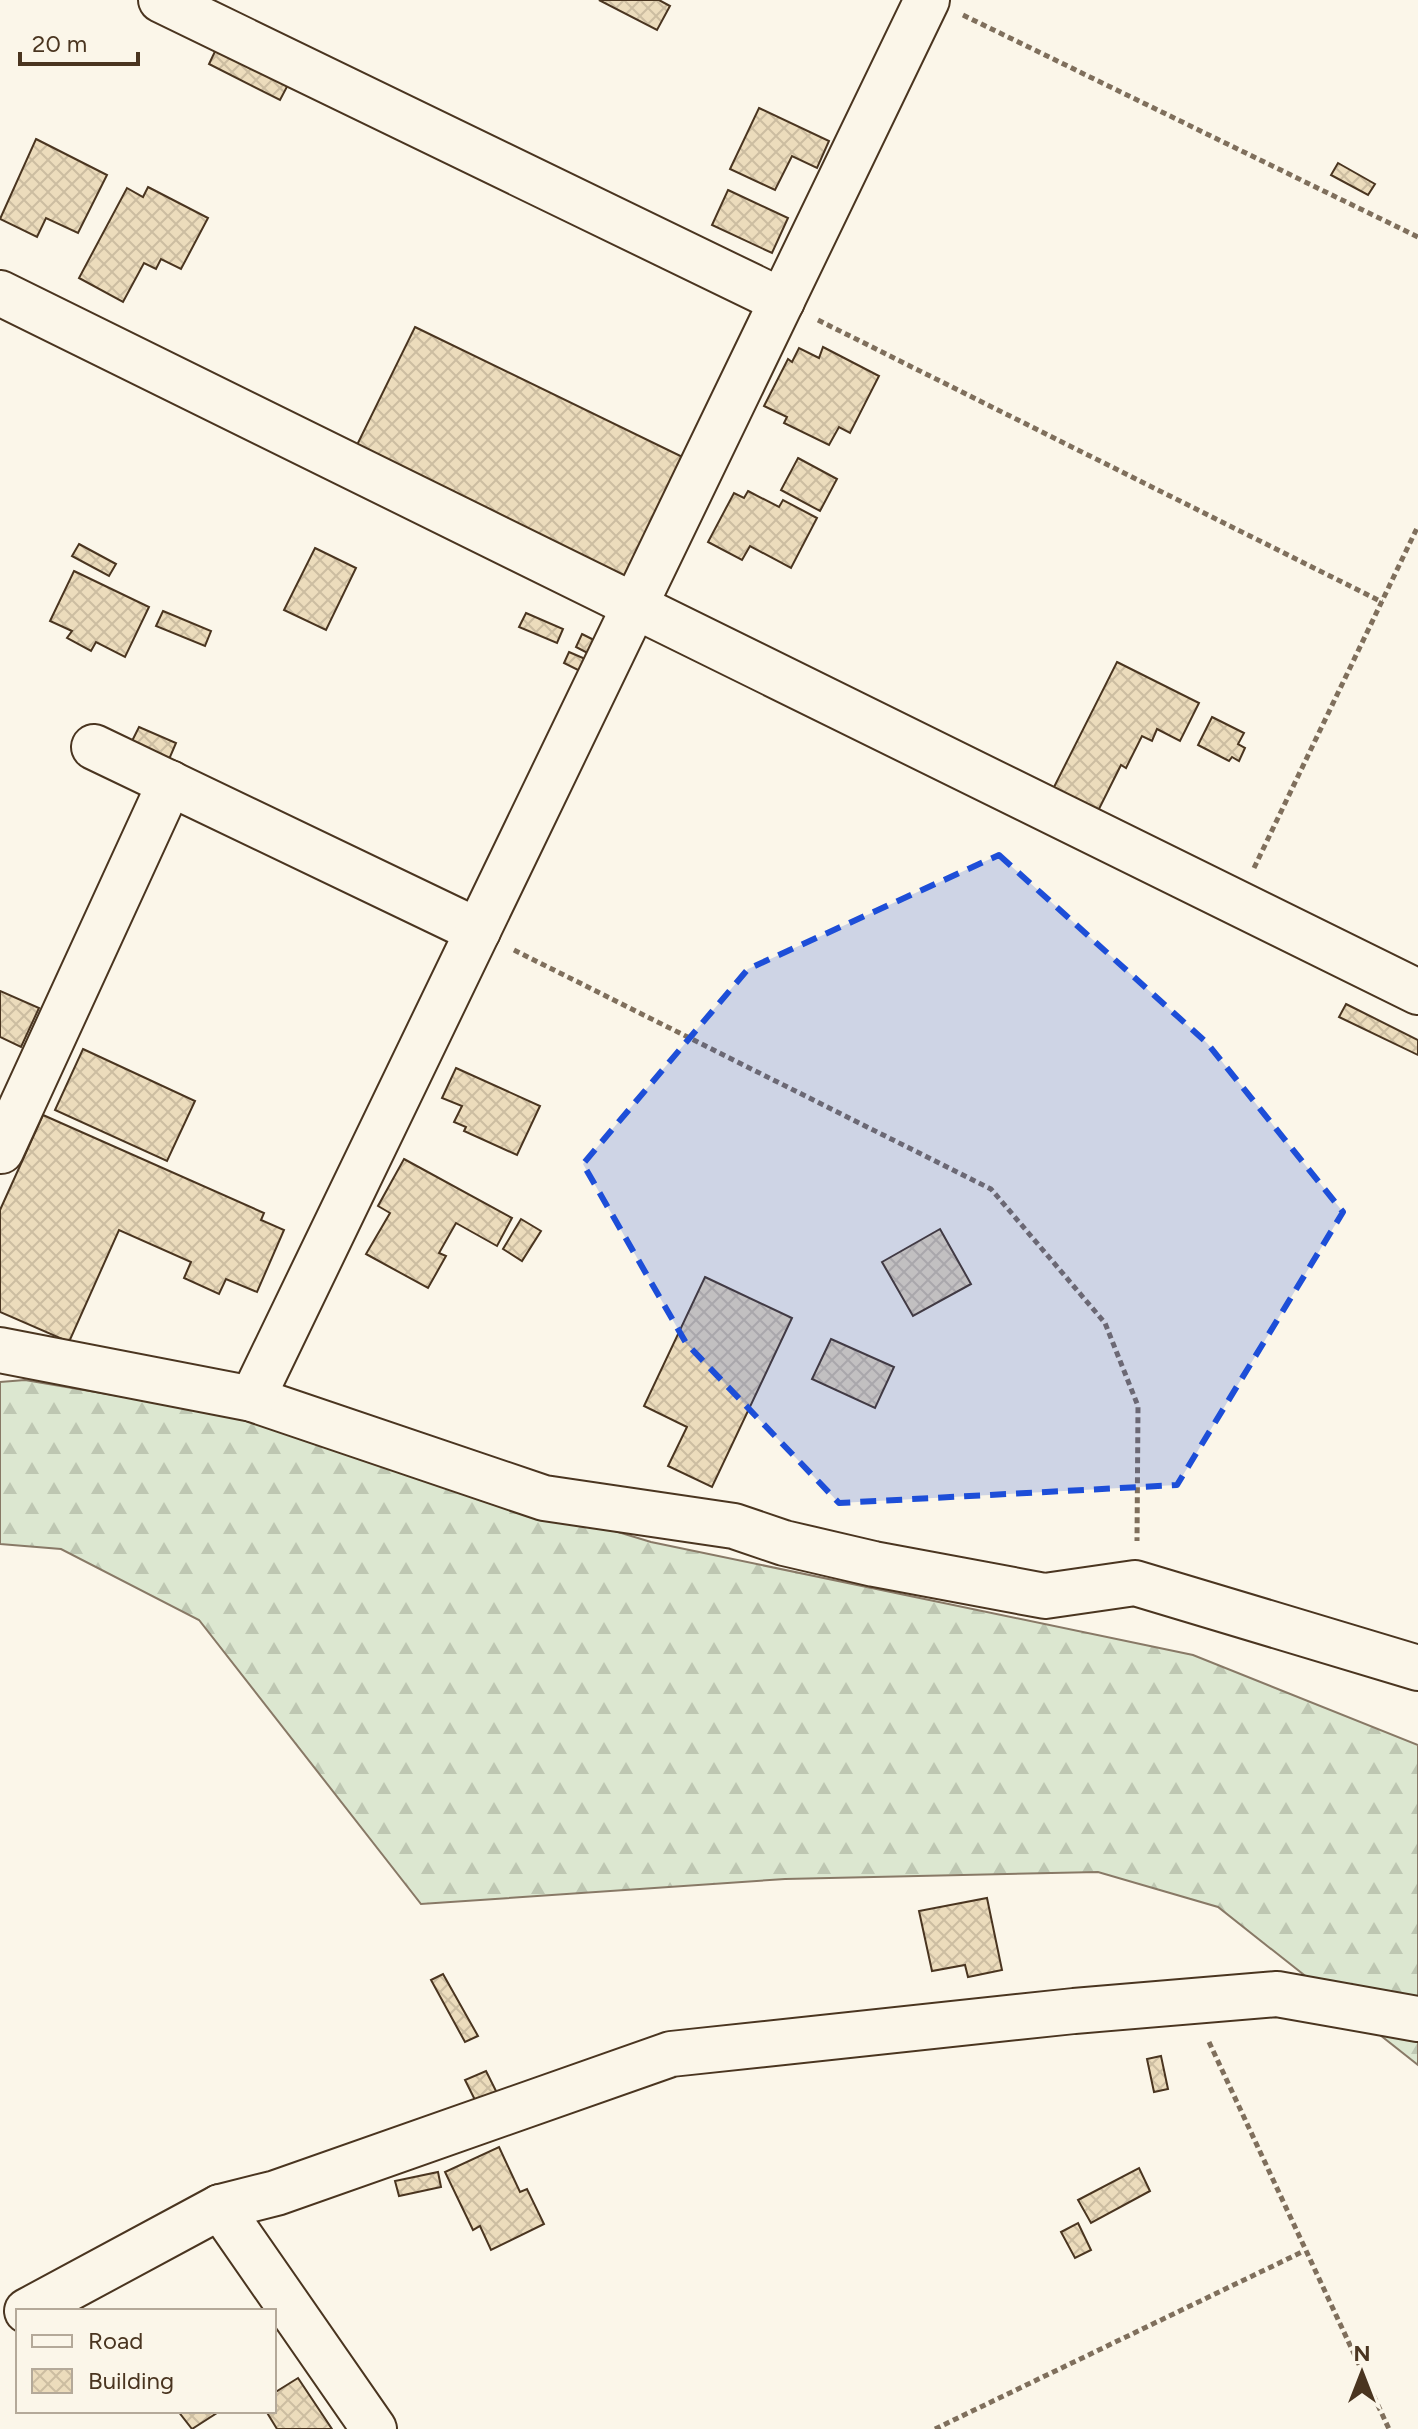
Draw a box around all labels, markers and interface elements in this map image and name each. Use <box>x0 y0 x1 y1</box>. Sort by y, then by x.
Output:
scale bar <box>20 16 138 66</box>
text: 20 m <box>32 29 87 58</box>
legend <box>16 2309 276 2413</box>
text: Road <box>88 2326 143 2355</box>
north arrow <box>1322 2333 1402 2413</box>
text: N <box>1353 2340 1371 2367</box>
text: Building <box>88 2366 174 2395</box>

